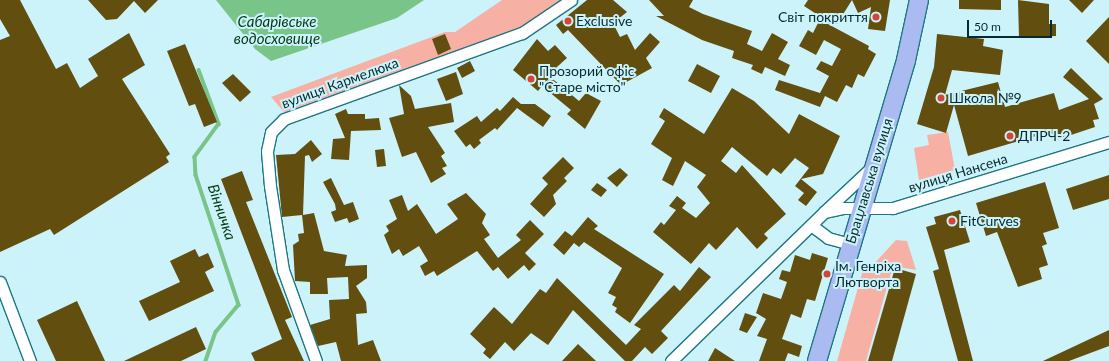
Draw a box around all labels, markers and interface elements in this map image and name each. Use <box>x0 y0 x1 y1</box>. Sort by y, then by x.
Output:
place label: Світ покриття <box>778 9 868 25</box>
water label: Сабарівське водосховище <box>234 12 320 47</box>
marker: Світ покриття <box>871 12 881 22</box>
scale bar <box>969 12 1054 38</box>
place label: Exclusive <box>576 13 632 29</box>
marker: Exclusive <box>563 16 573 26</box>
text: 50 m <box>974 19 1001 34</box>
street label: вулиця Кармелюка <box>279 54 401 112</box>
place label: Прозорий офіс "Старе місто" <box>539 63 634 96</box>
marker: Прозорий офіс "Старе місто" <box>526 74 536 84</box>
place label: Школа №9 <box>949 90 1022 106</box>
marker: Школа №9 <box>936 93 946 103</box>
street label: Брацлавська вулиця <box>842 116 896 246</box>
place label: ДПРЧ-2 <box>1018 128 1070 144</box>
marker: ДПРЧ-2 <box>1005 131 1015 141</box>
street label: вулиця Нансена <box>906 150 1010 196</box>
water label: Вінничка <box>204 182 240 242</box>
place label: FitCurves <box>960 213 1019 229</box>
marker: FitCurves <box>947 216 957 226</box>
place label: Ім. Генріха Лютворта <box>835 258 901 290</box>
marker: Ім. Генріха Лютворта <box>822 269 832 279</box>

